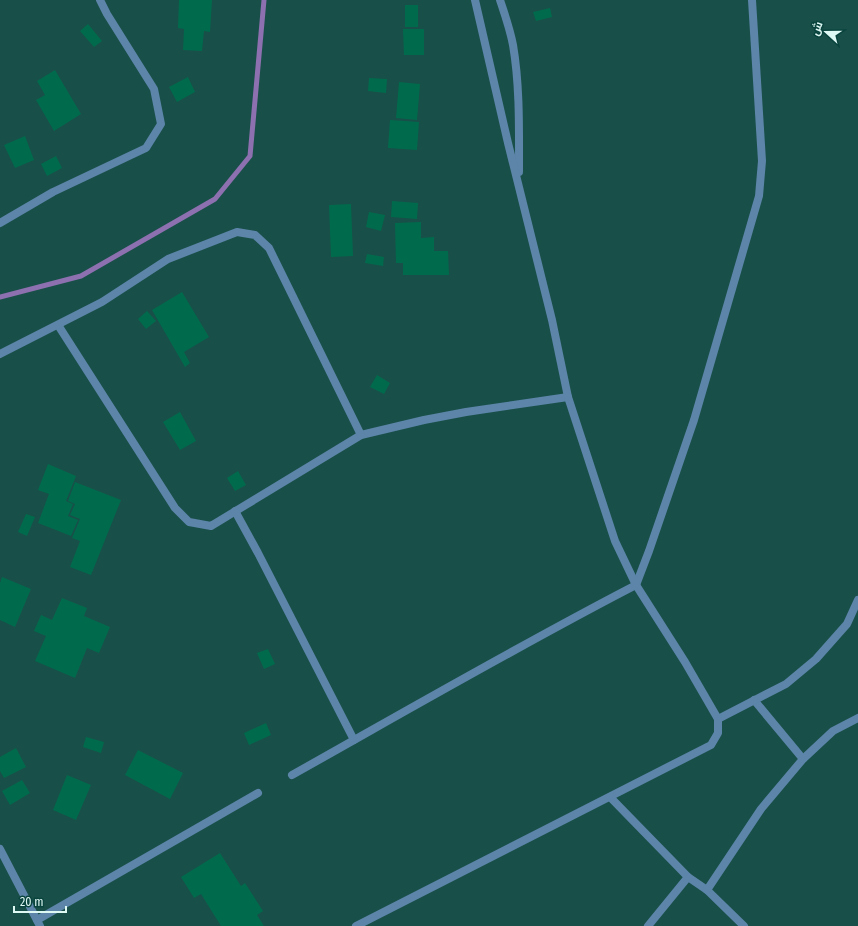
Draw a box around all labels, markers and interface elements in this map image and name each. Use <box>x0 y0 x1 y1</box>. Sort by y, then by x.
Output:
north arrow <box>806 12 846 52</box>
text: ش <box>809 20 826 38</box>
scale bar <box>14 888 66 914</box>
text: 20 m <box>20 895 44 909</box>

